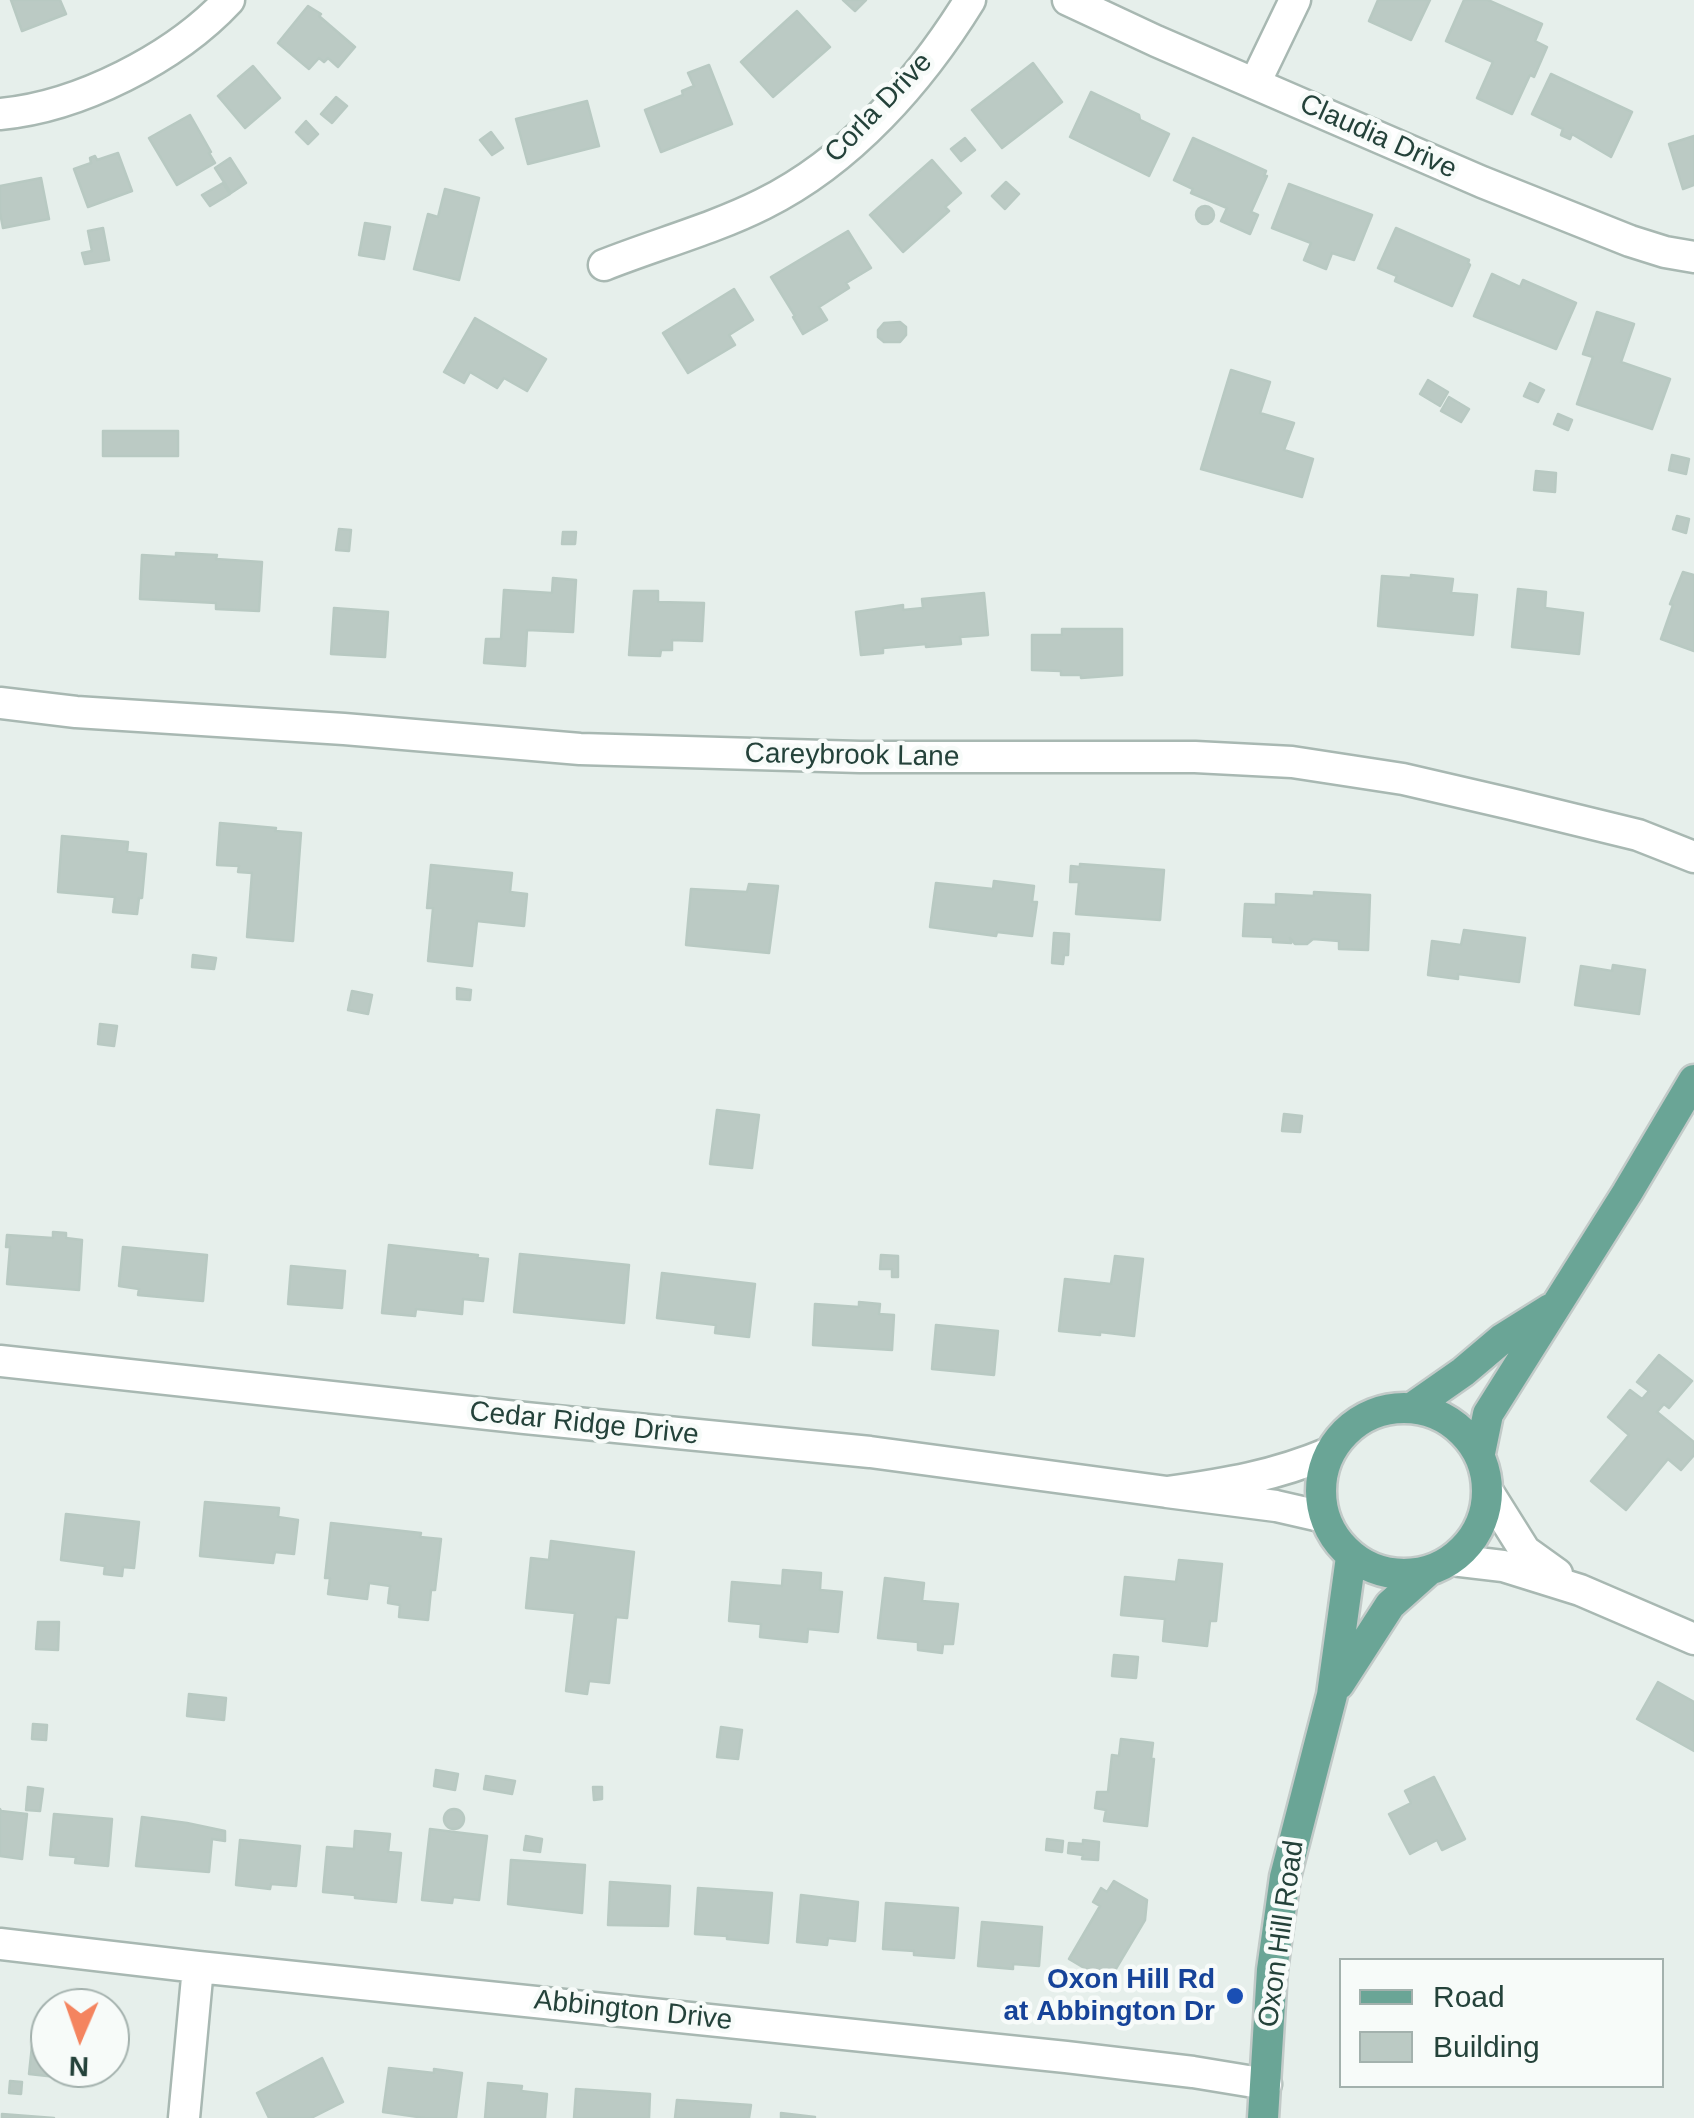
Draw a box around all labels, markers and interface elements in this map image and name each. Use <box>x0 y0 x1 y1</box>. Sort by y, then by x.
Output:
street label: Corla Drive <box>818 46 940 170</box>
street label: Claudia Drive <box>1294 87 1462 187</box>
street label: Careybrook Lane <box>744 737 960 775</box>
street label: Cedar Ridge Drive <box>468 1395 700 1453</box>
street label: Oxon Hill Road <box>1252 1838 1312 2030</box>
legend <box>1339 1958 1664 2088</box>
place label: Oxon Hill Rd at Abbington Dr <box>1003 1963 1215 2029</box>
text: Road <box>1433 1980 1505 2013</box>
street label: Abbington Drive <box>532 1984 734 2038</box>
marker: Oxon Hill Rd at Abbington Dr <box>1224 1985 1246 2007</box>
north arrow <box>30 1988 130 2088</box>
text: Building <box>1433 2030 1540 2063</box>
text: N <box>68 2051 90 2082</box>

